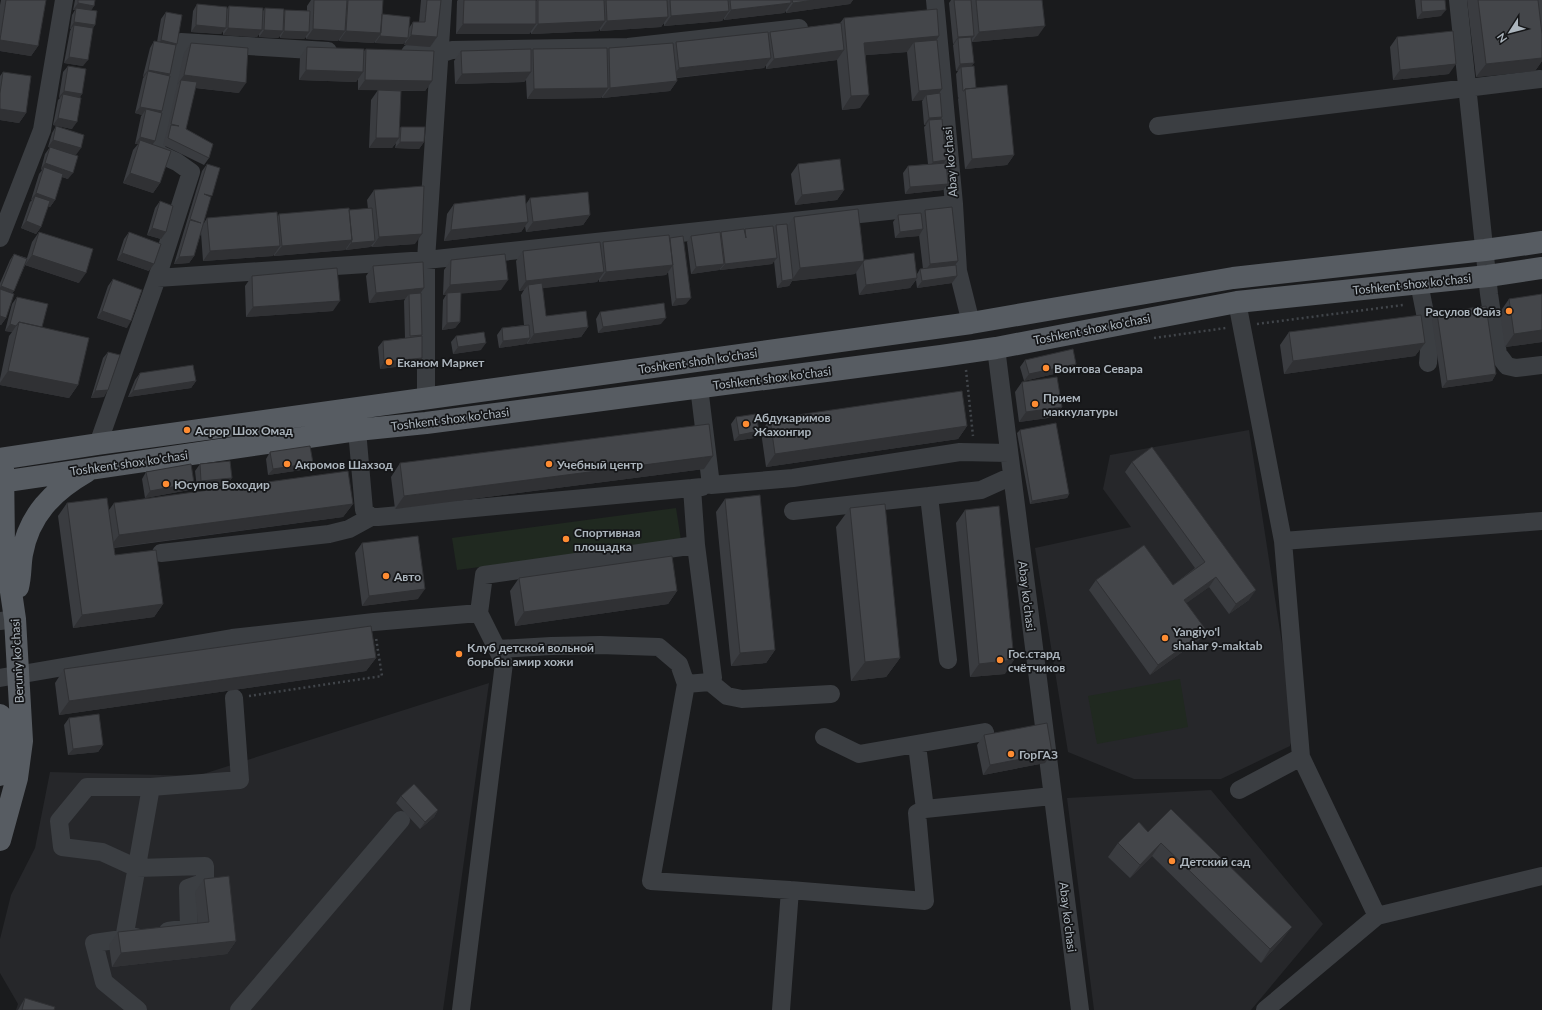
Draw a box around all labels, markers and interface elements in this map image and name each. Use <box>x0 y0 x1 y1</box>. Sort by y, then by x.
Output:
north arrow <box>1490 12 1530 52</box>
text: N <box>1494 31 1509 45</box>
street label: Abay ko'chasi <box>939 126 961 198</box>
street label: Toshkent shox ko'chasi <box>1352 270 1472 298</box>
place label: Расулов Файз <box>1425 304 1501 319</box>
marker: Расулов Файз <box>1504 306 1514 316</box>
street label: Toshkent shox ko'chasi <box>1032 310 1152 348</box>
street label: Toshkent shoh ko'chasi <box>638 345 758 377</box>
place label: Еканом Маркет <box>397 355 485 370</box>
marker: Еканом Маркет <box>384 357 394 367</box>
place label: Воитова Севара <box>1054 361 1143 376</box>
street label: Toshkent shox ko'chasi <box>712 363 832 393</box>
marker: Воитова Севара <box>1041 363 1051 373</box>
place label: Прием маккулатуры <box>1043 390 1118 419</box>
marker: Прием маккулатуры <box>1030 399 1040 409</box>
street label: Toshkent shox ko'chasi <box>390 404 510 434</box>
place label: Абдукаримов Жахонгир <box>753 410 831 439</box>
marker: Абдукаримов Жахонгир <box>741 419 751 429</box>
place label: Асрор Шох Омад <box>194 423 293 438</box>
marker: Асрор Шох Омад <box>182 425 192 435</box>
street label: Toshkent shox ko'chasi <box>69 447 189 479</box>
place label: Акромов Шахзод <box>294 457 393 472</box>
place label: Учебный центр <box>556 457 643 472</box>
marker: Акромов Шахзод <box>282 459 292 469</box>
marker: Учебный центр <box>544 459 554 469</box>
place label: Юсупов Боходир <box>174 477 270 492</box>
marker: Юсупов Боходир <box>161 479 171 489</box>
place label: Спортивная площадка <box>574 525 641 554</box>
marker: Спортивная площадка <box>561 534 571 544</box>
street label: Abay ko'chasi <box>1015 560 1039 632</box>
place label: Авто <box>393 569 421 584</box>
marker: Авто <box>381 571 391 581</box>
street label: Beruniy ko'chasi <box>7 618 27 704</box>
place label: Yangiyo'l shahar 9-maktab <box>1172 624 1263 653</box>
marker: Yangiyo'l shahar 9-maktab <box>1160 633 1170 643</box>
place label: Клуб детской вольной борьбы амир хожи <box>467 640 594 669</box>
place label: Гос.стард счётчиков <box>1008 646 1065 675</box>
marker: Клуб детской вольной борьбы амир хожи <box>454 649 464 659</box>
marker: Гос.стард счётчиков <box>995 655 1005 665</box>
place label: ГорГАЗ <box>1019 747 1058 762</box>
marker: ГорГАЗ <box>1006 749 1016 759</box>
place label: Детский сад <box>1180 854 1251 869</box>
marker: Детский сад <box>1167 856 1177 866</box>
street label: Abay ko'chasi <box>1056 881 1080 953</box>

